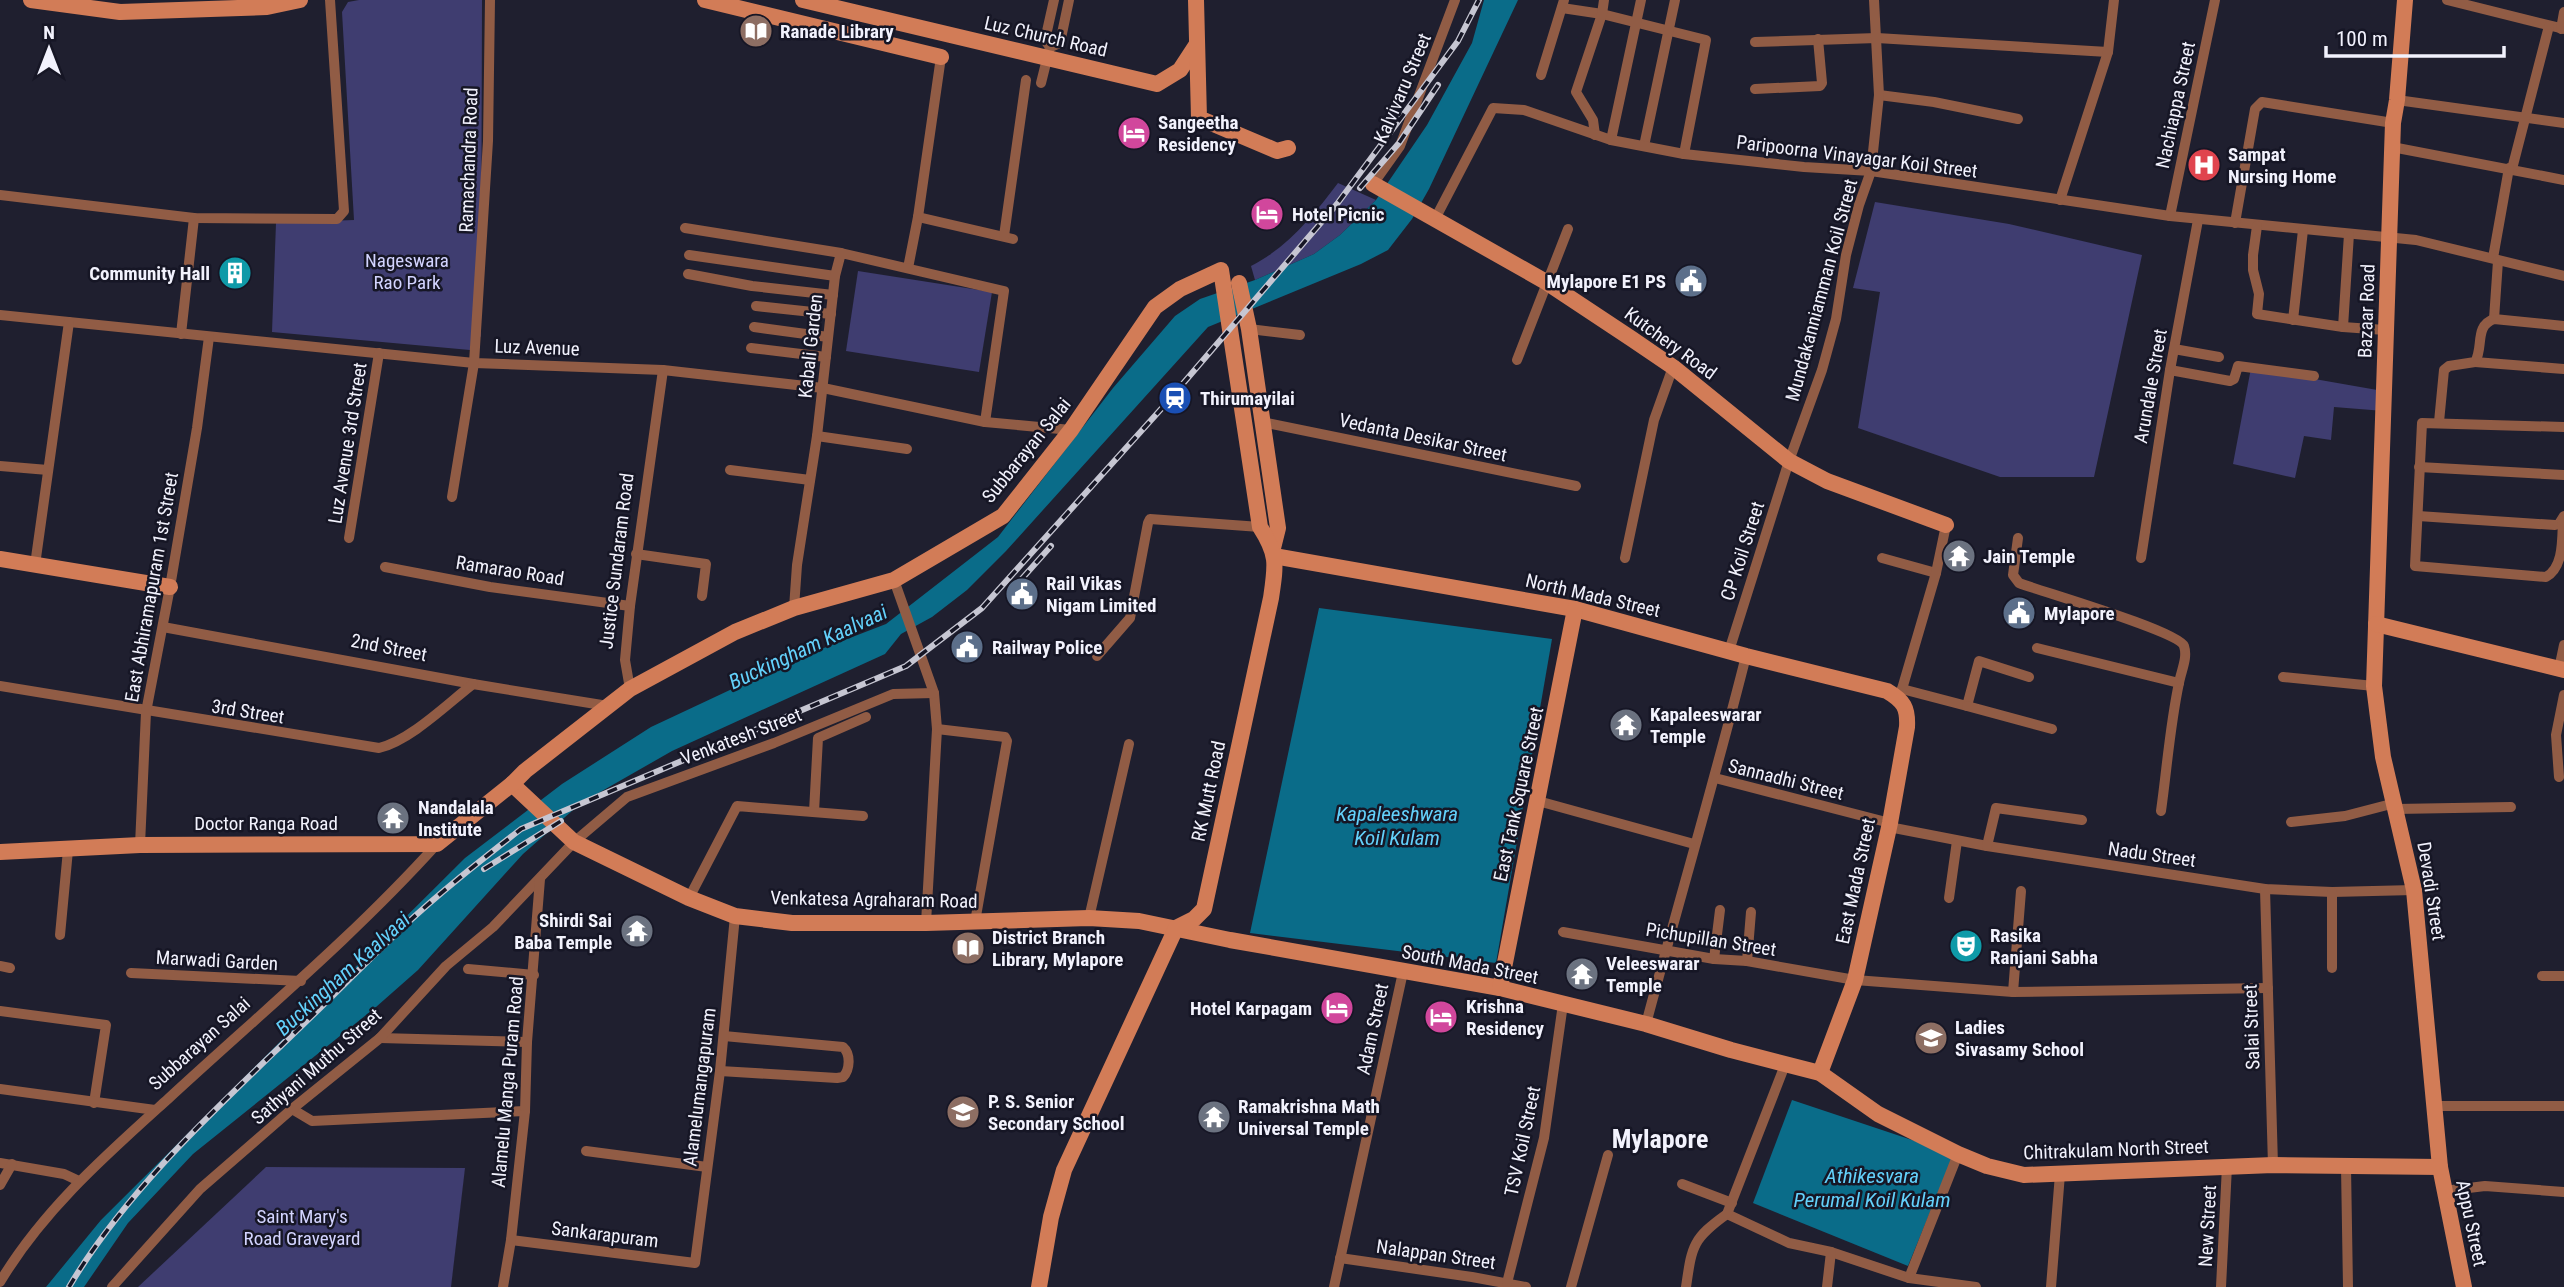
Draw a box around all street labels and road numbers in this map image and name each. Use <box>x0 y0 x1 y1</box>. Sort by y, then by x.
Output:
street label: Luz Church Road <box>982 11 1110 62</box>
street label: Kalvivaru Street <box>1369 30 1436 147</box>
street label: Nachiappa Street <box>2151 40 2200 171</box>
street label: Ramachandra Road <box>454 87 483 233</box>
street label: Paripoorna Vinayagar Koil Street <box>1735 130 1979 183</box>
street label: Mundakanniamman Koil Street <box>1781 176 1862 404</box>
street label: Bazaar Road <box>2353 263 2380 359</box>
street label: Kabali Garden <box>794 293 827 399</box>
street label: Kutchery Road <box>1620 302 1721 385</box>
street label: Arundale Street <box>2129 327 2172 445</box>
street label: Luz Avenue <box>494 335 580 360</box>
street label: Luz Avenue 3rd Street <box>323 361 372 525</box>
street label: Subbarayan Salai <box>977 393 1076 507</box>
street label: Vedanta Desikar Street <box>1337 408 1509 467</box>
street label: East Abhiramapuram 1st Street <box>120 470 183 704</box>
street label: Justice Sundaram Road <box>594 472 639 650</box>
street label: CP Koil Street <box>1716 499 1769 604</box>
street label: Ramarao Road <box>454 551 566 590</box>
street label: North Mada Street <box>1523 569 1663 622</box>
street label: 2nd Street <box>349 629 429 666</box>
street label: 3rd Street <box>210 694 286 729</box>
street label: Venkatesh Street <box>678 703 805 770</box>
street label: East Tank Square Street <box>1489 705 1548 884</box>
street label: RK Mutt Road <box>1187 739 1230 843</box>
street label: Sannadhi Street <box>1726 754 1846 805</box>
street label: Doctor Ranga Road <box>194 812 338 835</box>
street label: East Mada Street <box>1831 816 1880 946</box>
street label: Nadu Street <box>2107 837 2197 872</box>
street label: Devadi Street <box>2412 840 2451 942</box>
street label: Venkatesa Agraharam Road <box>770 886 978 913</box>
street label: Pichupillan Street <box>1644 918 1778 961</box>
street label: South Mada Street <box>1400 940 1540 989</box>
street label: Marwadi Garden <box>155 946 279 975</box>
street label: Alamelu Manga Puram Road <box>487 975 528 1189</box>
street label: Adam Street <box>1352 981 1393 1077</box>
street label: Salai Street <box>2239 984 2264 1070</box>
street label: Subbarayan Salai <box>144 992 255 1095</box>
street label: Sathyani Muthu Street <box>247 1004 386 1129</box>
street label: Alamelumangapuram <box>678 1006 721 1168</box>
street label: TSV Koil Street <box>1500 1084 1545 1198</box>
street label: Chitrakulam North Street <box>2023 1135 2209 1164</box>
street label: Appu Street <box>2451 1178 2492 1268</box>
street label: New Street <box>2194 1185 2221 1268</box>
street label: Sankarapuram <box>550 1217 660 1252</box>
street label: Nalappan Street <box>1375 1235 1497 1274</box>

